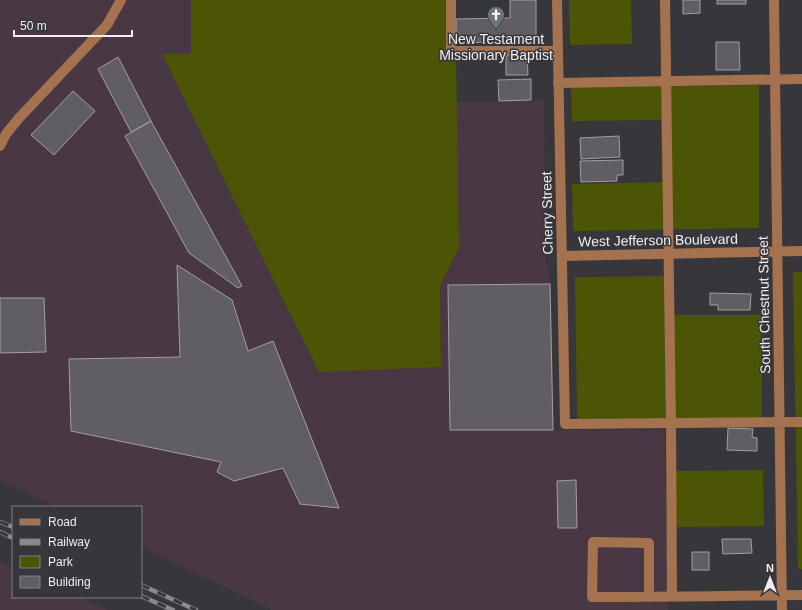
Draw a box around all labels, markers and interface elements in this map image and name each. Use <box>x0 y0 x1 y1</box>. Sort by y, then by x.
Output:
church icon: New Testament Missionary Baptist <box>486 5 506 30</box>
scale bar <box>14 12 132 38</box>
text: 50 m <box>20 19 47 33</box>
place label: New Testament Missionary Baptist <box>439 31 553 63</box>
street label: Cherry Street <box>538 171 556 255</box>
street label: West Jefferson Boulevard <box>578 231 738 249</box>
street label: South Chestnut Street <box>755 236 773 374</box>
legend <box>12 506 142 598</box>
text: Road <box>48 515 77 529</box>
text: Railway <box>48 535 90 549</box>
text: Park <box>48 555 74 569</box>
north arrow <box>750 558 790 598</box>
text: N <box>766 562 774 574</box>
text: Building <box>48 575 91 589</box>

